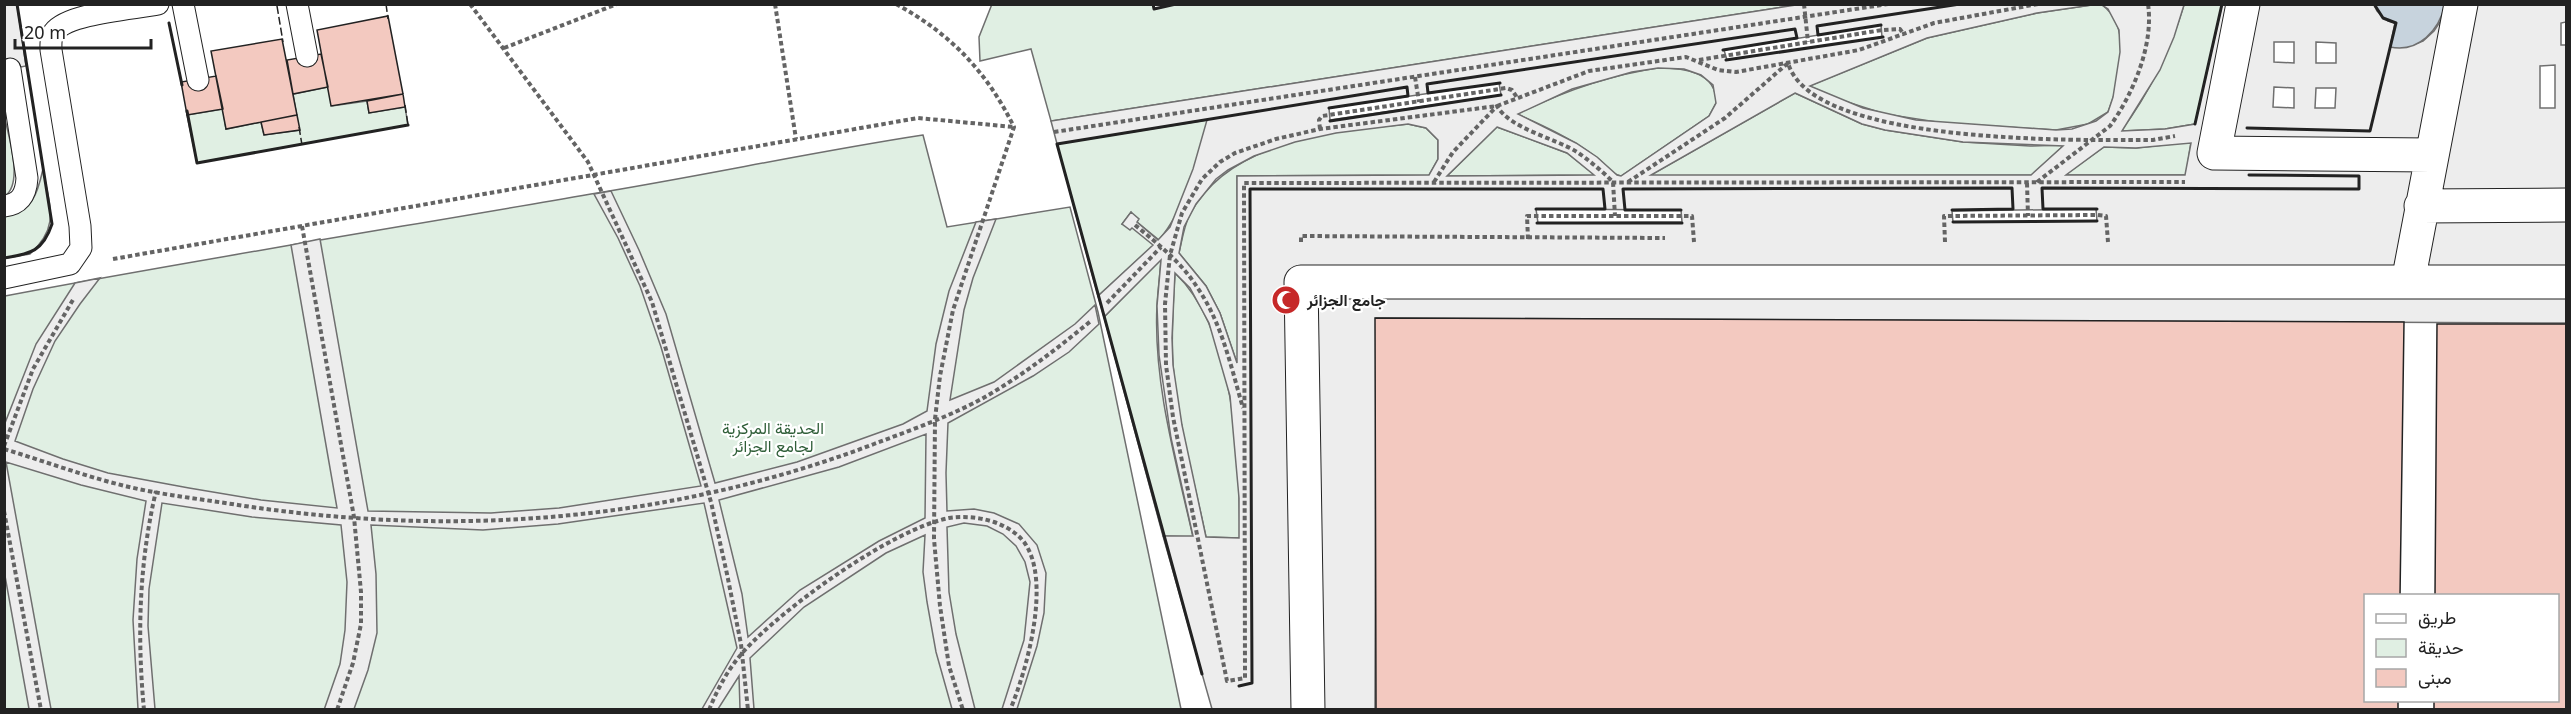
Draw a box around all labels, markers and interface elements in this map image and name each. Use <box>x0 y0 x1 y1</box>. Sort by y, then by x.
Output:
scale bar <box>15 12 152 50</box>
text: 20 m <box>24 20 66 44</box>
mosque icon: جامع الجزائر <box>1270 284 1302 316</box>
place label: جامع الجزائر <box>1306 289 1386 312</box>
park label: الحديقة المركزية لجامع الجزائر <box>722 417 824 458</box>
legend <box>2364 594 2559 702</box>
text: طريق <box>2418 605 2456 629</box>
text: حديقة <box>2418 635 2464 659</box>
text: مبنى <box>2418 665 2452 689</box>

